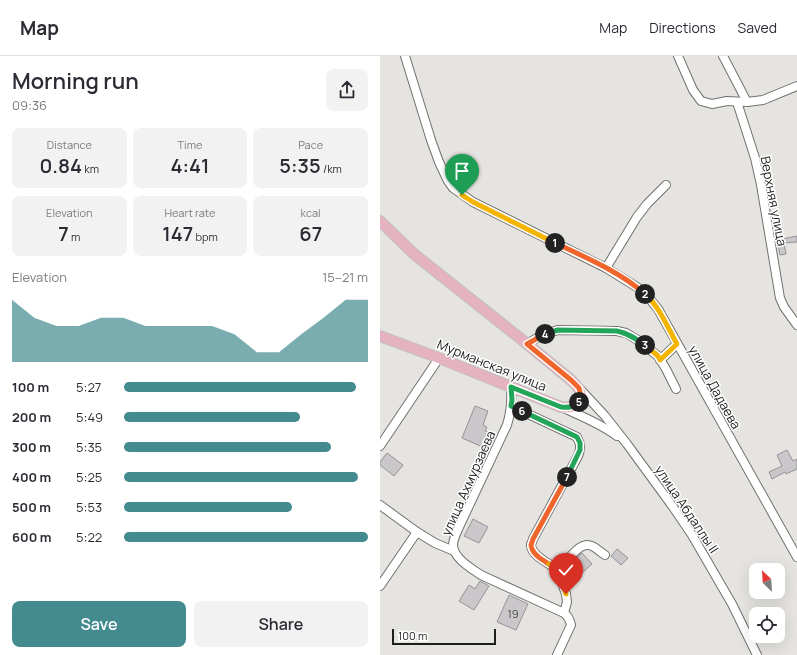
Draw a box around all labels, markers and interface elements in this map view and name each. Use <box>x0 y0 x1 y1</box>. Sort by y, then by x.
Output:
text: Map <box>20 15 59 41</box>
text: Map <box>599 18 627 37</box>
text: Directions <box>649 18 716 37</box>
text: Saved <box>738 18 777 37</box>
text: Morning run <box>12 66 139 96</box>
button: share <box>326 69 368 111</box>
text: 09:36 <box>12 96 47 114</box>
text: Distance <box>47 137 92 152</box>
text: Time <box>178 137 202 152</box>
text: Pace <box>298 137 323 152</box>
text: 0.84 <box>40 152 82 179</box>
text: 4:41 <box>170 152 210 179</box>
text: 5:35 <box>279 152 321 179</box>
pin <box>445 154 479 195</box>
street label: Верхняя улица <box>756 155 792 247</box>
icon: arrive <box>451 160 473 182</box>
text: km <box>82 161 99 176</box>
text: /km <box>321 161 342 176</box>
text: Elevation <box>46 205 93 220</box>
text: Heart rate <box>164 205 216 220</box>
text: kcal <box>301 205 321 220</box>
text: 7 <box>58 220 69 247</box>
text: 147 <box>162 220 193 247</box>
text: 67 <box>299 220 322 247</box>
text: m <box>69 229 80 244</box>
text: bpm <box>193 229 218 244</box>
pin: 1 <box>545 233 565 253</box>
text: 1 <box>553 235 557 250</box>
text: Elevation <box>12 268 67 286</box>
text: 15–21 m <box>322 268 368 286</box>
pin: 2 <box>635 284 655 304</box>
text: 2 <box>642 286 648 301</box>
pin: 4 <box>535 324 555 344</box>
text: 4 <box>542 326 548 341</box>
street label: Мурманская улица <box>435 335 549 395</box>
pin: 3 <box>635 335 655 355</box>
text: 3 <box>642 337 648 352</box>
street label: улица Дадаева <box>685 342 745 432</box>
text: 100 m <box>12 378 49 396</box>
text: 5:27 <box>76 378 101 396</box>
pin: 5 <box>569 392 589 412</box>
text: 5 <box>576 394 582 409</box>
pin: 6 <box>512 401 532 421</box>
text: 6 <box>519 403 525 418</box>
text: 200 m <box>12 408 51 426</box>
text: 5:49 <box>76 408 103 426</box>
street label: улица Ахмурзаева <box>437 428 499 538</box>
text: 300 m <box>12 438 51 456</box>
text: 5:35 <box>76 438 102 456</box>
street label: улица Абдаллы II <box>651 461 723 557</box>
pin: 7 <box>557 467 577 487</box>
text: 400 m <box>12 468 51 486</box>
text: 5:25 <box>76 468 102 486</box>
text: 7 <box>564 469 570 484</box>
text: 500 m <box>12 498 51 516</box>
text: 5:53 <box>76 498 102 516</box>
text: 600 m <box>12 528 51 546</box>
text: 5:22 <box>76 528 102 546</box>
pin <box>549 553 583 594</box>
icon: check <box>555 559 577 581</box>
north arrow <box>749 563 785 599</box>
map controls <box>749 563 785 643</box>
button: Save <box>12 601 186 647</box>
button: Share <box>194 601 368 647</box>
house number: 19 <box>507 606 519 621</box>
button: locate <box>749 607 785 643</box>
scale bar <box>392 627 496 646</box>
text: 100 m <box>398 628 427 643</box>

